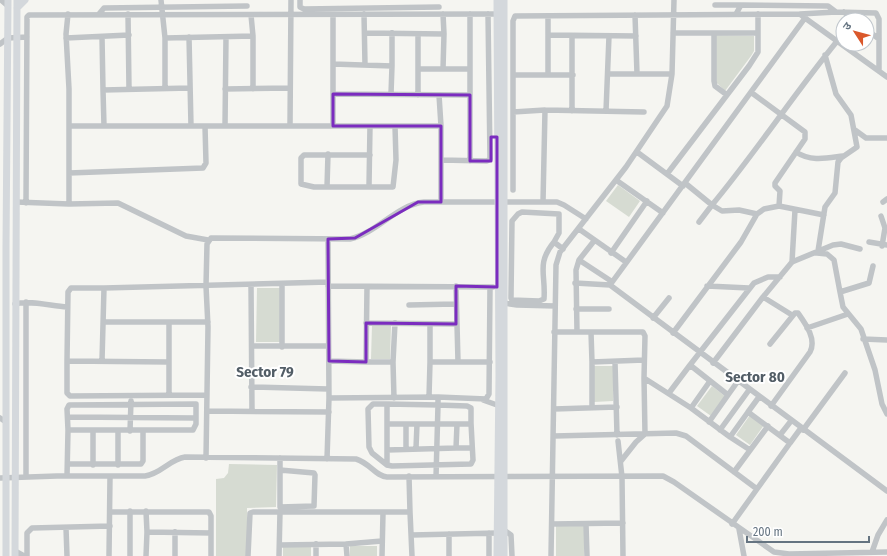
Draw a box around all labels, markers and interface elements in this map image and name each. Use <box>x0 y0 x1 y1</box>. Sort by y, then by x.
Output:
north arrow <box>835 12 875 52</box>
text: उ <box>840 20 855 33</box>
district label: Sector 79 <box>236 363 294 381</box>
district label: Sector 80 <box>725 368 785 386</box>
scale bar <box>747 518 869 544</box>
text: 200 m <box>753 525 783 539</box>

